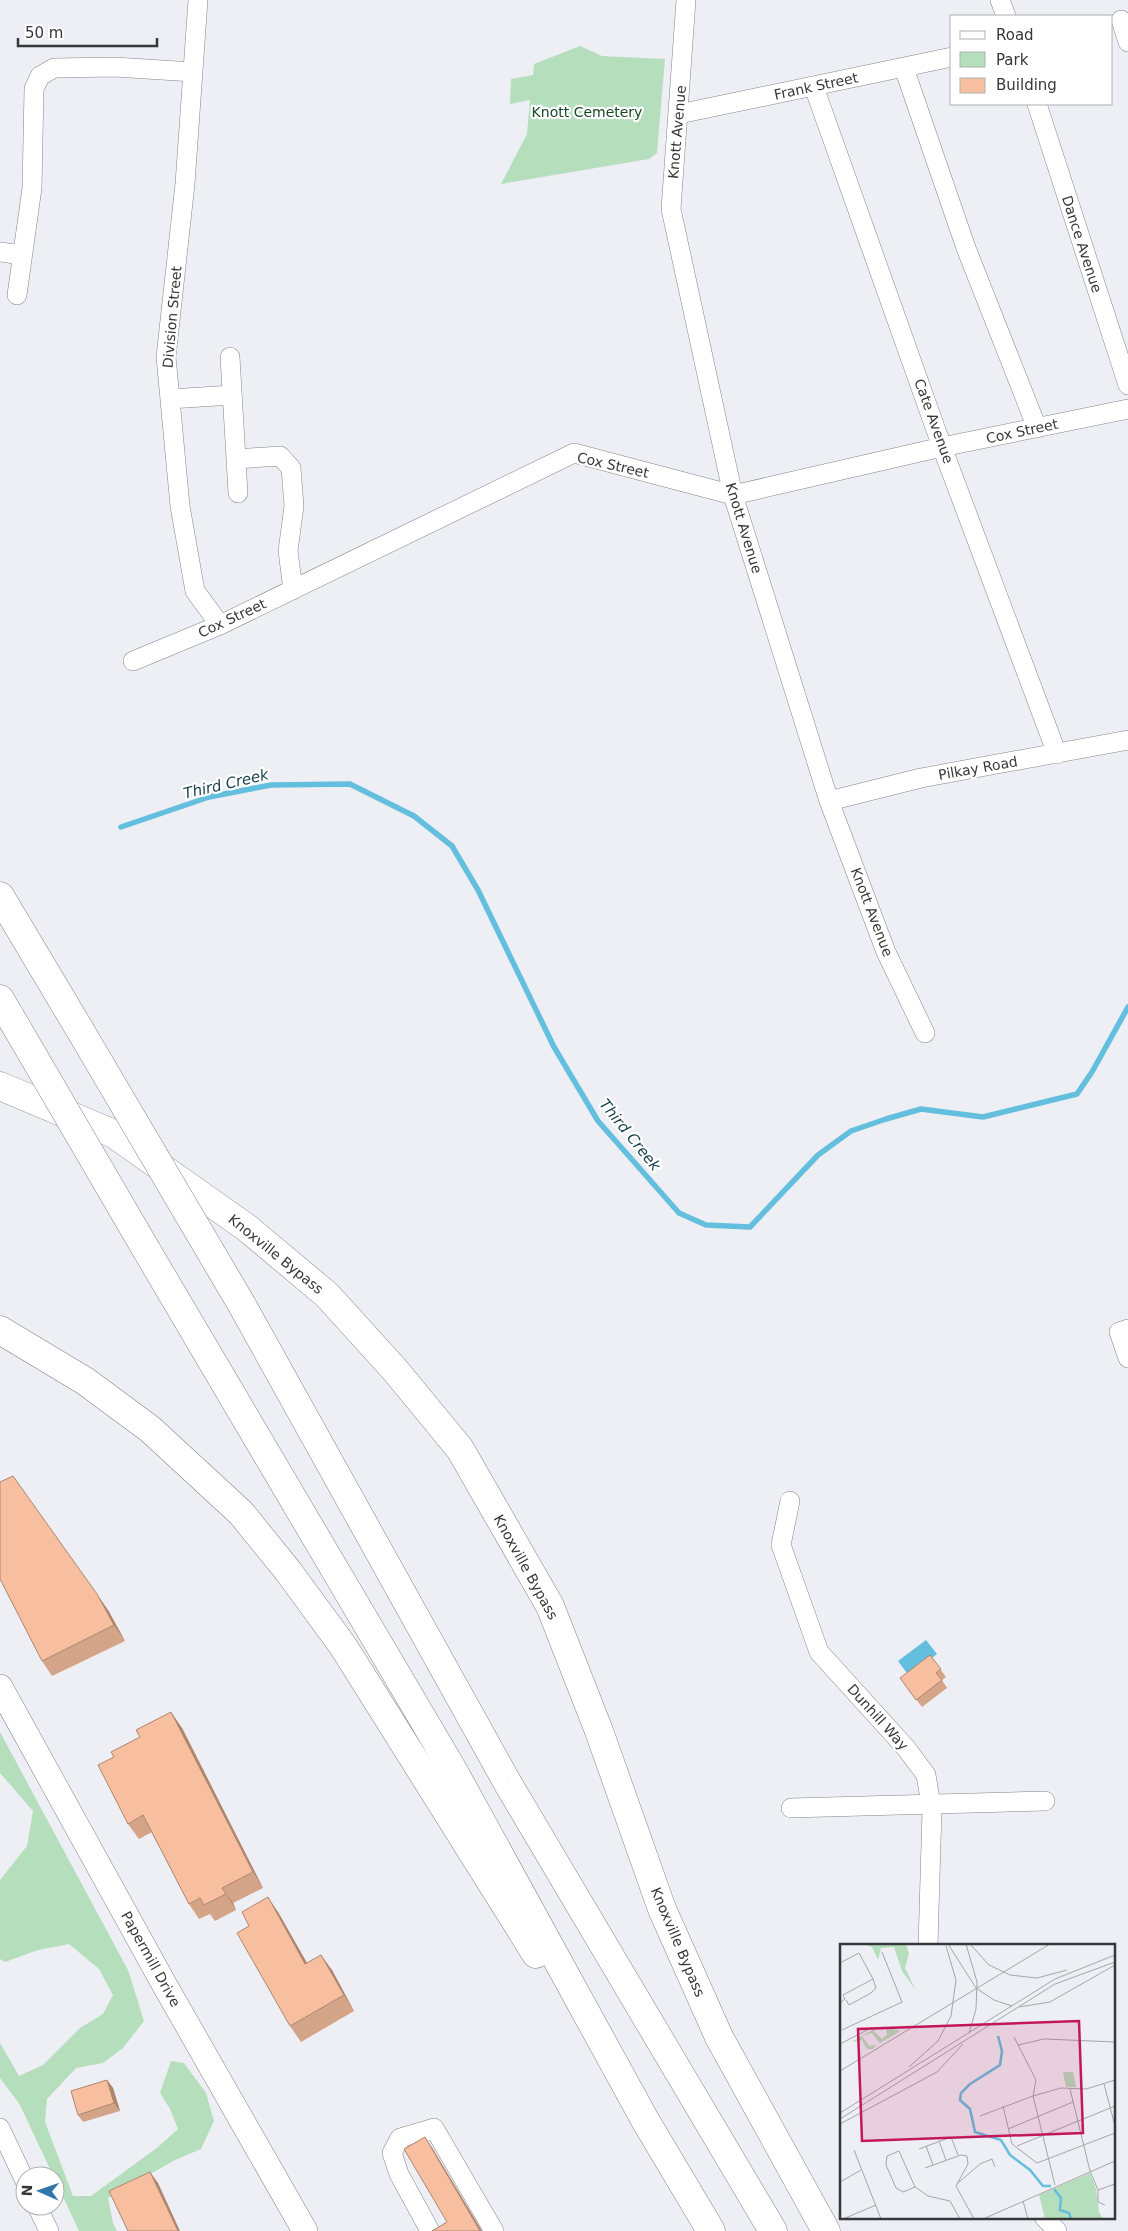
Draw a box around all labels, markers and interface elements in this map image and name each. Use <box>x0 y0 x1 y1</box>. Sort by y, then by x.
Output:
scale bar <box>18 15 156 47</box>
legend <box>950 15 1113 105</box>
text: 50 m <box>25 24 63 42</box>
text: Road <box>996 26 1034 44</box>
text: Park <box>996 51 1029 69</box>
street label: Frank Street <box>773 69 860 103</box>
text: Building <box>996 76 1057 94</box>
street label: Knott Avenue <box>665 84 689 180</box>
park label: Knott Cemetery <box>532 104 642 120</box>
street label: Dance Avenue <box>1059 193 1105 295</box>
street label: Division Street <box>160 265 184 369</box>
street label: Cate Avenue <box>911 376 957 466</box>
street label: Cox Street <box>985 415 1060 446</box>
street label: Cox Street <box>576 449 651 481</box>
street label: Knott Avenue <box>723 481 765 575</box>
street label: Cox Street <box>195 595 269 641</box>
street label: Pilkay Road <box>937 753 1019 783</box>
water label: Third Creek <box>182 765 272 803</box>
street label: Knott Avenue <box>848 865 896 959</box>
water label: Third Creek <box>596 1095 665 1176</box>
street label: Knoxville Bypass <box>225 1211 327 1297</box>
street label: Knoxville Bypass <box>491 1512 561 1622</box>
street label: Dunhill Way <box>844 1681 912 1753</box>
street label: Knoxville Bypass <box>648 1885 708 1999</box>
street label: Papermill Drive <box>118 1909 184 2009</box>
inset map <box>840 1944 1116 2218</box>
north arrow <box>15 2166 65 2216</box>
text: N <box>19 2184 35 2197</box>

